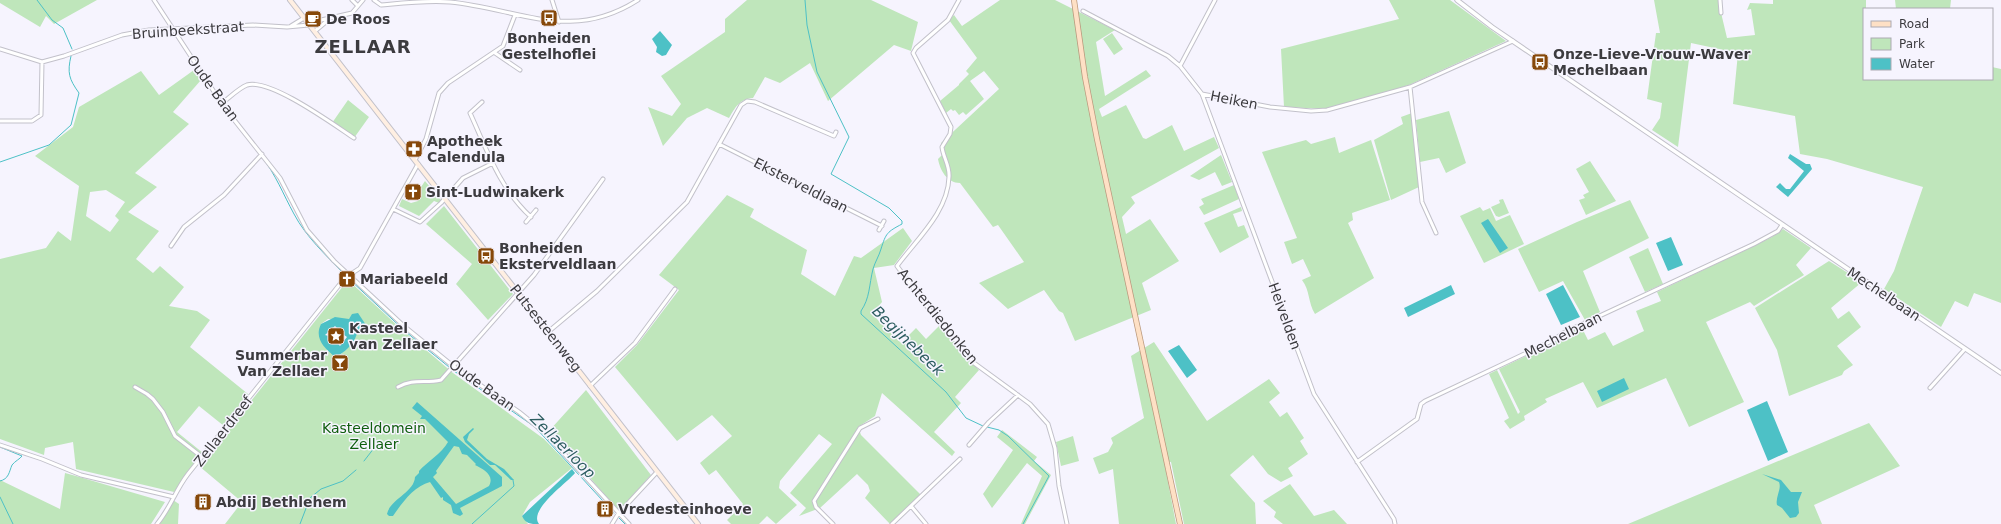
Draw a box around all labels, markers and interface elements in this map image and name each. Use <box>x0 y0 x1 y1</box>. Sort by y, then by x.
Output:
bus stop icon: Bonheiden Gestelhoflei <box>539 8 559 28</box>
legend <box>1863 8 1993 80</box>
cafe icon: De Roos <box>303 9 323 29</box>
place label: De Roos <box>326 11 390 27</box>
text: Road <box>1899 17 1929 31</box>
street label: Bruinbeekstraat <box>131 18 245 42</box>
place label: Bonheiden Gestelhoflei <box>502 30 596 62</box>
district label: ZELLAAR <box>314 36 412 57</box>
text: Park <box>1899 37 1925 51</box>
place label: Onze-Lieve-Vrouw-Waver Mechelbaan <box>1553 46 1750 78</box>
street label: Oude Baan <box>184 52 242 124</box>
bus stop icon: Onze-Lieve-Vrouw-Waver Mechelbaan <box>1530 52 1550 72</box>
text: Water <box>1899 57 1935 71</box>
street label: Heiken <box>1209 88 1259 112</box>
place label: Apotheek Calendula <box>427 133 505 165</box>
pharmacy icon: Apotheek Calendula <box>404 139 424 159</box>
street label: Eksterveldlaan <box>751 154 851 216</box>
church icon: Sint-Ludwinakerk <box>403 182 423 202</box>
place label: Sint-Ludwinakerk <box>426 184 565 200</box>
place label: Bonheiden Eksterveldlaan <box>499 240 616 272</box>
bus stop icon: Bonheiden Eksterveldlaan <box>476 246 496 266</box>
street label: Mechelbaan <box>1844 264 1924 324</box>
street label: Achterdiedonken <box>895 265 981 367</box>
church icon: Mariabeeld <box>337 269 357 289</box>
place label: Mariabeeld <box>360 271 448 287</box>
street label: Heivelden <box>1265 280 1305 352</box>
street label: Putsesteenweg <box>507 281 585 375</box>
water label: Begijnebeek <box>868 302 949 381</box>
street label: Mechelbaan <box>1522 309 1604 361</box>
place label: Kasteel van Zellaer <box>349 320 438 352</box>
place icon: Kasteel van Zellaer <box>326 326 346 346</box>
place label: Summerbar Van Zellaer <box>235 347 327 379</box>
bar icon: Summerbar Van Zellaer <box>330 353 350 373</box>
street label: Oude Baan <box>446 356 518 414</box>
street label: Zellaerdreef <box>190 392 256 469</box>
water label: Zellaerloop <box>526 409 599 482</box>
park label: Kasteeldomein Zellaer <box>322 420 426 452</box>
building icon: Abdij Bethlehem <box>193 492 213 512</box>
place label: Abdij Bethlehem <box>216 494 347 510</box>
building icon: Vredesteinhoeve <box>595 499 615 519</box>
place label: Vredesteinhoeve <box>618 501 752 517</box>

